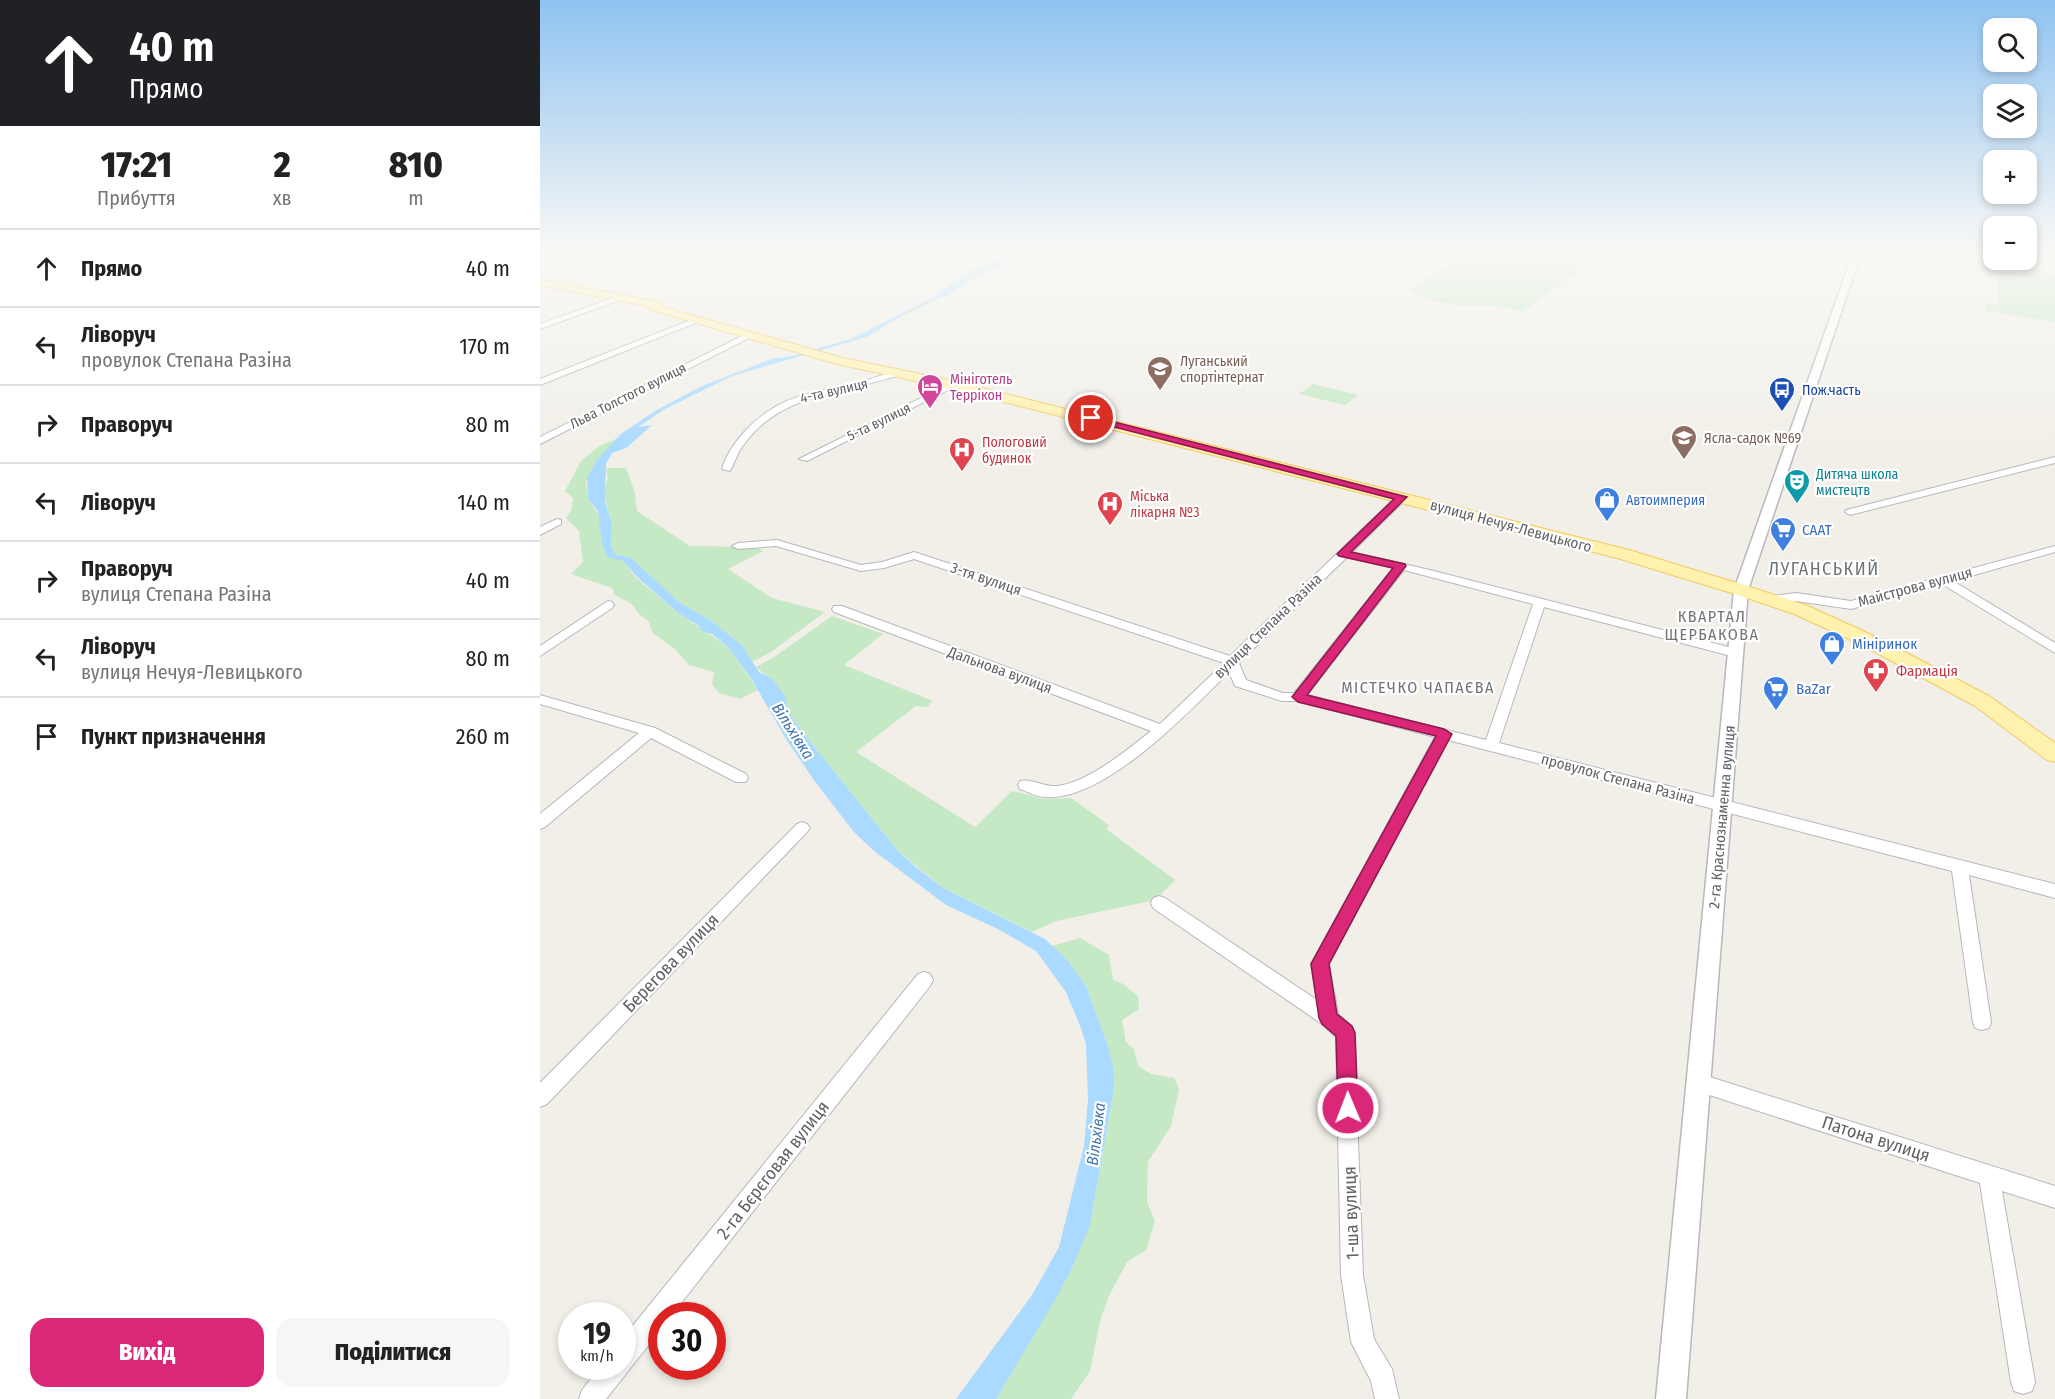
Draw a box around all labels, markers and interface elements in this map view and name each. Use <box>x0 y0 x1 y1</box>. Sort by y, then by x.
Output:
map controls <box>1983 18 2037 270</box>
button: search <box>1983 18 2037 72</box>
text: 40 m <box>129 22 214 72</box>
icon: ahead <box>30 24 108 102</box>
text: Прямо <box>129 73 203 105</box>
button: layers <box>1983 84 2037 138</box>
text: 17:21 <box>101 143 172 187</box>
text: 2 <box>274 143 291 187</box>
text: 810 <box>389 143 443 187</box>
button: + <box>1983 150 2037 204</box>
text: Прибуття <box>97 186 176 210</box>
text: хв <box>273 186 292 210</box>
text: m <box>408 186 424 210</box>
button: − <box>1983 216 2037 270</box>
icon: ahead <box>30 252 63 285</box>
text: Прямо <box>81 255 142 282</box>
text: 40 m <box>466 255 510 282</box>
text: Ліворуч <box>81 321 156 348</box>
icon: left <box>30 330 63 363</box>
text: 170 m <box>459 333 510 360</box>
text: провулок Степана Разіна <box>81 348 292 372</box>
place label: Луганський спортінтернат <box>1180 353 1264 386</box>
school or university icon: Луганський спортінтернат <box>1145 354 1175 392</box>
street label: Льва Толстого вулиця <box>567 359 689 433</box>
place label: Мініготель Террікон <box>950 371 1013 404</box>
hotel icon: Мініготель Террікон <box>915 372 945 410</box>
street label: 4-та вулиця <box>798 375 870 407</box>
bus stop icon: Пож.часть <box>1767 375 1797 413</box>
place label: Пож.часть <box>1802 382 1861 399</box>
pin <box>1065 392 1116 443</box>
street label: 5-та вулиця <box>844 399 914 445</box>
icon: arrive <box>1074 401 1107 434</box>
icon: right <box>30 408 63 441</box>
text: Праворуч <box>81 411 173 438</box>
text: 80 m <box>465 411 510 438</box>
school or university icon: Ясла-садок №69 <box>1669 423 1699 461</box>
place label: Ясла-садок №69 <box>1704 430 1802 447</box>
place label: Пологовий будинок <box>982 434 1047 467</box>
hospital icon: Пологовий будинок <box>947 435 977 473</box>
place label: Дитяча школа мистецтв <box>1815 466 1899 499</box>
theatre icon: Дитяча школа мистецтв <box>1782 467 1812 505</box>
shop icon: Автоимперия <box>1592 485 1622 523</box>
icon: left <box>30 486 63 519</box>
place label: Міська лікарня №3 <box>1130 488 1199 521</box>
text: Ліворуч <box>81 489 156 516</box>
text: 140 m <box>457 489 510 516</box>
hospital icon: Міська лікарня №3 <box>1095 489 1125 527</box>
place label: Автоимперия <box>1626 492 1705 509</box>
street label: вулиця Нечуя-Левицького <box>1428 496 1594 556</box>
supermarket icon: СААТ <box>1768 515 1798 553</box>
place label: СААТ <box>1802 521 1832 539</box>
text: Праворуч <box>81 555 173 582</box>
street label: 3-тя вулиця <box>948 558 1024 600</box>
district label: ЛУГАНСЬКИЙ <box>1768 558 1880 580</box>
street label: Майстрова вулиця <box>1856 563 1974 611</box>
icon: right <box>30 564 63 597</box>
text: 40 m <box>466 567 510 594</box>
street label: вулиця Степана Разіна <box>1210 570 1326 682</box>
text: вулиця Степана Разіна <box>81 582 272 606</box>
district label: КВАРТАЛ ЩЕРБАКОВА <box>1665 607 1759 644</box>
shop icon: Мініринок <box>1817 629 1847 667</box>
text: Ліворуч <box>81 633 156 660</box>
place label: Мініринок <box>1852 635 1917 653</box>
icon: left <box>30 642 63 675</box>
street label: Дальнова вулиця <box>945 642 1055 697</box>
text: 80 m <box>465 645 510 672</box>
pharmacy icon: Фармація <box>1861 656 1891 694</box>
text: вулиця Нечуя-Левицького <box>81 660 303 684</box>
place label: Фармація <box>1896 662 1958 680</box>
supermarket icon: BaZar <box>1761 674 1791 712</box>
district label: МІСТЕЧКО ЧАПАЄВА <box>1341 678 1495 697</box>
place label: BaZar <box>1796 680 1832 698</box>
water label: Вільхівка <box>768 699 818 763</box>
icon: arrive <box>30 720 63 753</box>
text: Пункт призначення <box>81 723 266 750</box>
text: 260 m <box>456 723 510 750</box>
street label: 2-га Краснознаменна вулиця <box>1705 725 1739 909</box>
street label: провулок Степана Разіна <box>1539 750 1697 808</box>
street label: Берегова вулиця <box>618 909 724 1017</box>
position arrow <box>1316 1076 1380 1140</box>
street label: 2-га Бєрєговая вулиця <box>712 1096 834 1244</box>
water label: Вільхівка <box>1083 1102 1109 1166</box>
street label: Патона вулиця <box>1819 1111 1933 1167</box>
street label: 1-ша вулиця <box>1338 1166 1364 1260</box>
speed limit sign: 30 <box>648 1302 726 1380</box>
text: 19 <box>583 1316 611 1352</box>
button: Вихід <box>30 1318 264 1387</box>
button: Поділитися <box>276 1318 510 1387</box>
text: km/h <box>580 1347 614 1365</box>

